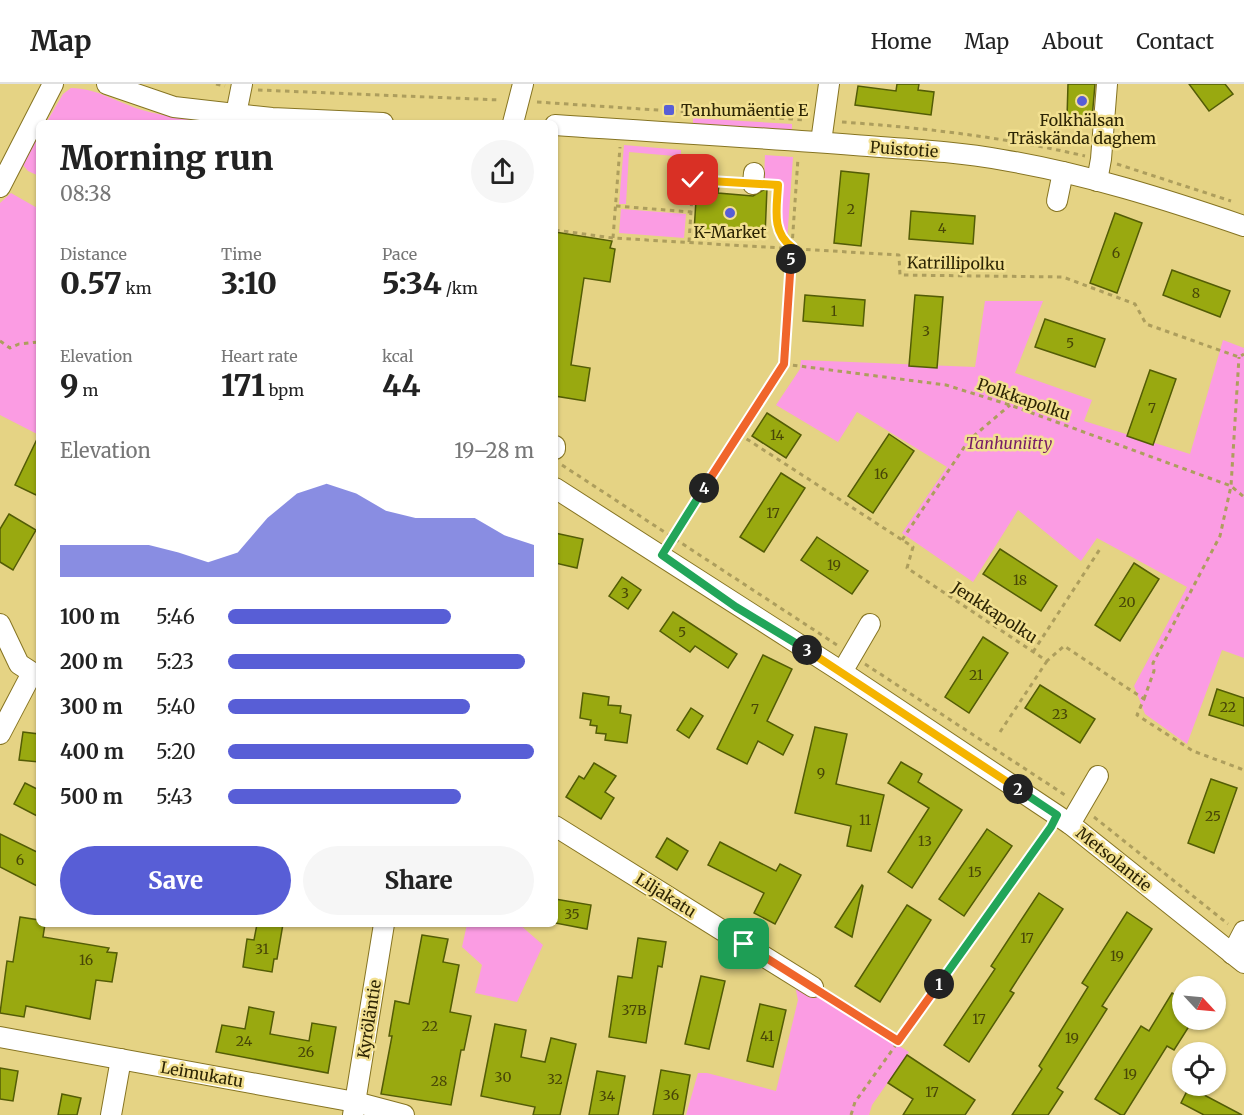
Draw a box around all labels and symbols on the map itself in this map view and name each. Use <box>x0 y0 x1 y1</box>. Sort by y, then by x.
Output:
marker: Folkhälsan Träskända daghem <box>1075 94 1089 108</box>
place label: Tanhumäentie E <box>681 100 809 120</box>
marker: Tanhumäentie E <box>662 103 676 117</box>
place label: Folkhälsan Träskända daghem <box>1008 110 1156 148</box>
street label: Puistotie <box>869 137 939 161</box>
pin <box>667 154 718 205</box>
house number: 2 <box>847 200 855 218</box>
marker: K-Market <box>723 206 737 220</box>
house number: 4 <box>938 219 947 237</box>
place label: K-Market <box>694 222 767 242</box>
pin: 5 <box>776 244 806 274</box>
house number: 6 <box>1112 244 1120 262</box>
street label: Katrillipolku <box>907 252 1005 274</box>
house number: 8 <box>1192 284 1200 302</box>
house number: 1 <box>831 302 837 320</box>
house number: 3 <box>922 322 930 340</box>
house number: 5 <box>1066 334 1074 352</box>
street label: Polkkapolku <box>975 374 1073 424</box>
house number: 7 <box>1148 399 1156 417</box>
house number: 14 <box>770 426 784 444</box>
park label: Tanhuniitty <box>966 433 1052 453</box>
house number: 16 <box>874 465 888 483</box>
pin: 4 <box>689 473 719 503</box>
house number: 17 <box>766 504 780 522</box>
house number: 19 <box>827 556 841 574</box>
house number: 18 <box>1013 571 1027 589</box>
street label: Jenkkapolku <box>948 576 1041 647</box>
house number: 3 <box>621 584 629 602</box>
house number: 20 <box>1118 593 1136 611</box>
house number: 5 <box>678 623 686 641</box>
pin: 3 <box>792 635 822 665</box>
house number: 21 <box>969 666 983 684</box>
house number: 22 <box>1220 698 1236 716</box>
house number: 7 <box>751 700 759 718</box>
house number: 23 <box>1052 705 1068 723</box>
house number: 9 <box>817 764 825 782</box>
pin: 2 <box>1003 774 1033 804</box>
house number: 25 <box>1205 807 1221 825</box>
house number: 11 <box>859 811 871 829</box>
street label: Metsolantie <box>1072 823 1156 895</box>
house number: 13 <box>918 832 932 850</box>
house number: 6 <box>16 851 24 869</box>
house number: 15 <box>968 863 982 881</box>
street label: Liljakatu <box>632 869 700 921</box>
house number: 35 <box>564 905 580 923</box>
pin <box>718 918 769 969</box>
house number: 17 <box>1020 929 1034 947</box>
house number: 31 <box>255 940 269 958</box>
house number: 19 <box>1110 947 1124 965</box>
house number: 16 <box>79 951 93 969</box>
pin: 1 <box>924 969 954 999</box>
north arrow <box>1172 976 1226 1030</box>
street label: Kyröläntie <box>353 978 385 1060</box>
house number: 37B <box>622 1001 646 1019</box>
house number: 17 <box>972 1010 986 1028</box>
house number: 22 <box>422 1017 438 1035</box>
house number: 41 <box>760 1027 774 1045</box>
house number: 19 <box>1065 1029 1079 1047</box>
house number: 24 <box>236 1032 253 1050</box>
house number: 26 <box>298 1043 314 1061</box>
street label: Leimukatu <box>159 1057 245 1091</box>
house number: 19 <box>1123 1065 1137 1083</box>
house number: 30 <box>495 1068 511 1086</box>
house number: 32 <box>547 1070 563 1088</box>
house number: 28 <box>431 1072 447 1090</box>
house number: 17 <box>925 1083 939 1101</box>
house number: 36 <box>663 1086 679 1104</box>
house number: 34 <box>599 1087 616 1105</box>

